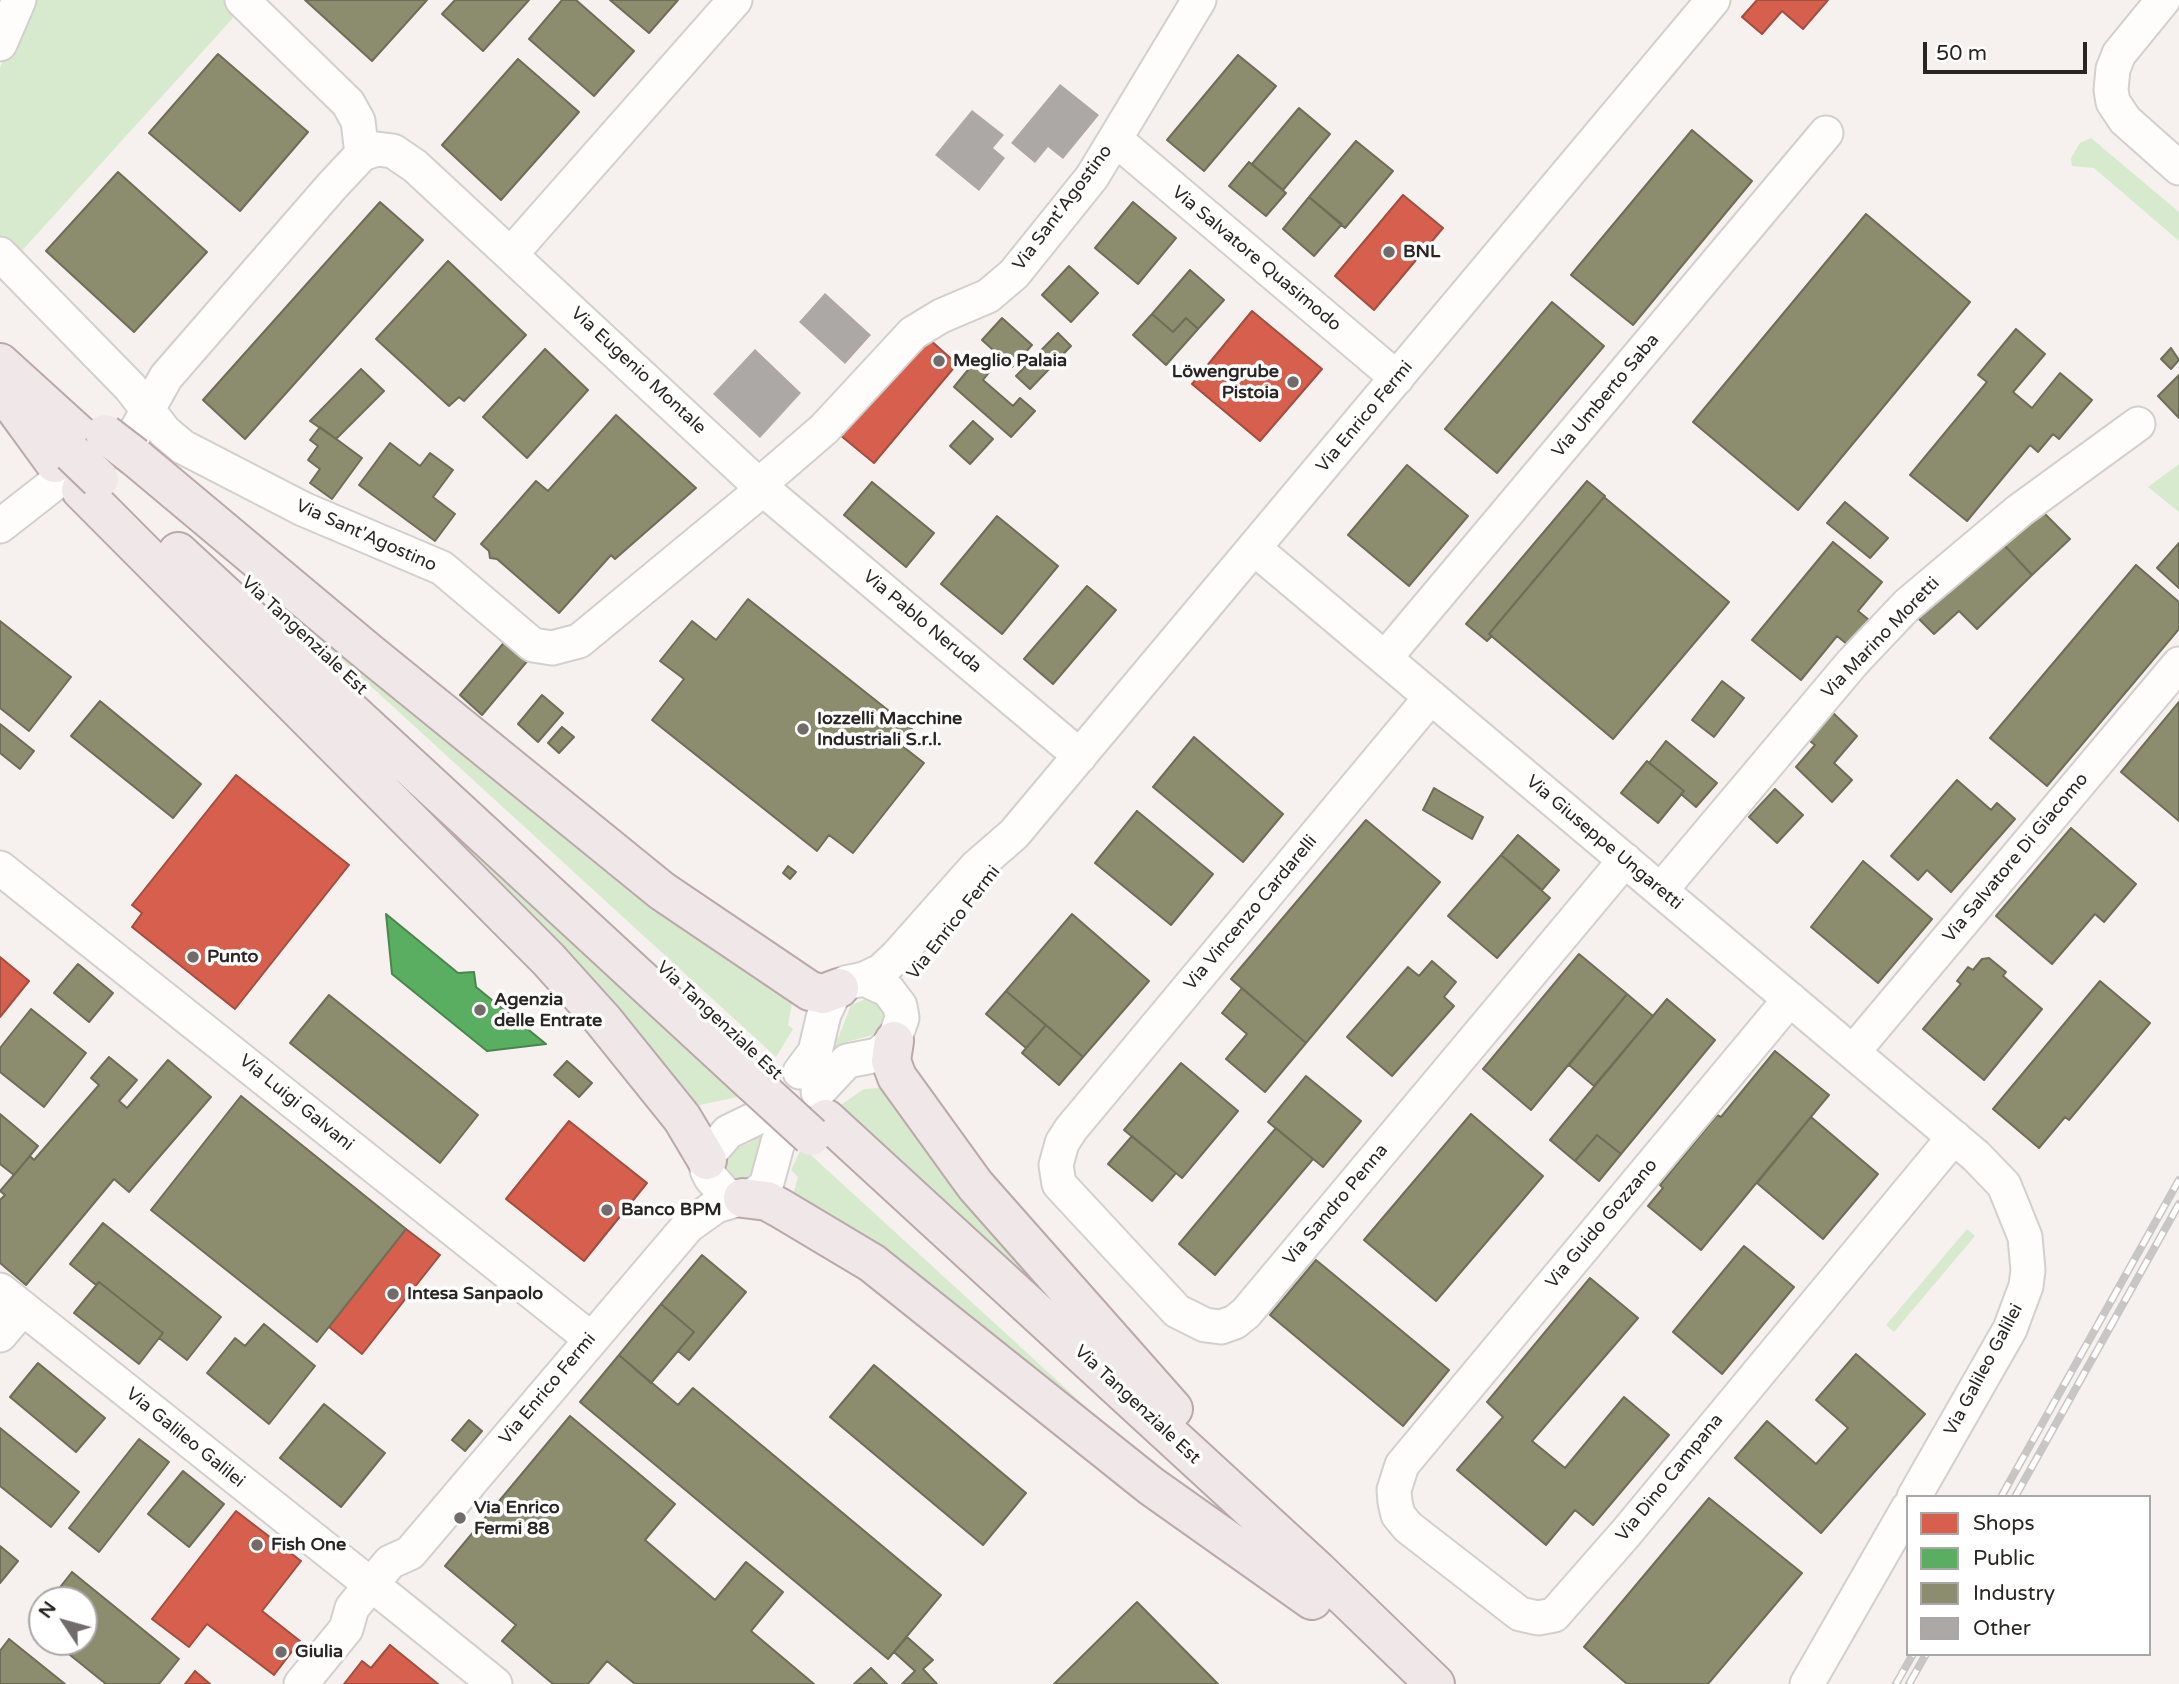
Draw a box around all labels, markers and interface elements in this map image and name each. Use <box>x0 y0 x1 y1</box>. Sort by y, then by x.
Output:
scale bar <box>1927 28 2092 72</box>
text: 50 m <box>1936 41 1987 66</box>
street label: Via Sant'Agostino <box>1009 141 1117 275</box>
street label: Via Salvatore Quasimodo <box>1167 182 1345 336</box>
place label: BNL <box>1403 241 1440 263</box>
marker: BNL <box>1381 244 1397 260</box>
street label: Via Eugenio Montale <box>566 303 710 439</box>
street label: Via Umberto Saba <box>1548 330 1664 462</box>
place label: Meglio Palaia <box>953 350 1067 372</box>
marker: Meglio Palaia <box>931 353 947 369</box>
street label: Via Enrico Fermi <box>1312 357 1418 477</box>
place label: Löwengrube Pistoia <box>1172 361 1279 404</box>
marker: Löwengrube Pistoia <box>1285 374 1301 390</box>
street label: Via Sant'Agostino <box>292 495 440 577</box>
street label: Via Pablo Neruda <box>858 566 986 678</box>
street label: Via Tangenziale Est <box>237 572 371 700</box>
street label: Via Marino Moretti <box>1818 573 1944 703</box>
place label: Iozzelli Macchine Industriali S.r.l. <box>817 708 962 750</box>
marker: Iozzelli Macchine Industriali S.r.l. <box>795 721 811 737</box>
street label: Via Salvatore Di Giacomo <box>1939 769 2093 947</box>
street label: Via Giuseppe Ungaretti <box>1521 771 1687 915</box>
street label: Via Vincenzo Cardarelli <box>1180 831 1322 995</box>
street label: Via Enrico Fermi <box>903 862 1005 984</box>
place label: Punto <box>207 946 258 968</box>
marker: Punto <box>185 949 201 965</box>
street label: Via Tangenziale Est <box>652 957 786 1085</box>
place label: Agenzia delle Entrate <box>494 989 602 1032</box>
marker: Agenzia delle Entrate <box>472 1002 488 1018</box>
street label: Via Luigi Galvani <box>234 1050 358 1156</box>
street label: Via Sandro Penna <box>1279 1140 1393 1270</box>
street label: Via Guido Gozzano <box>1542 1155 1662 1293</box>
place label: Banco BPM <box>621 1199 722 1221</box>
marker: Banco BPM <box>599 1202 615 1218</box>
place label: Intesa Sanpaolo <box>407 1283 543 1305</box>
marker: Intesa Sanpaolo <box>385 1286 401 1302</box>
street label: Via Galileo Galilei <box>1940 1300 2028 1440</box>
street label: Via Enrico Fermi <box>495 1329 601 1449</box>
street label: Via Tangenziale Est <box>1070 1341 1204 1469</box>
street label: Via Galileo Galilei <box>121 1384 249 1492</box>
street label: Via Dino Campana <box>1612 1410 1728 1546</box>
legend <box>1906 1495 2151 1656</box>
place label: Via Enrico Fermi 88 <box>474 1497 560 1540</box>
marker: Via Enrico Fermi 88 <box>452 1510 468 1526</box>
text: Shops <box>1973 1511 2035 1536</box>
place label: Fish One <box>271 1534 346 1556</box>
marker: Fish One <box>249 1537 265 1553</box>
text: Public <box>1973 1546 2035 1571</box>
text: Industry <box>1973 1581 2055 1606</box>
north arrow <box>28 1586 98 1656</box>
text: N <box>34 1597 61 1622</box>
text: Other <box>1973 1616 2031 1641</box>
place label: Giulia <box>295 1641 343 1663</box>
marker: Giulia <box>273 1644 289 1660</box>

